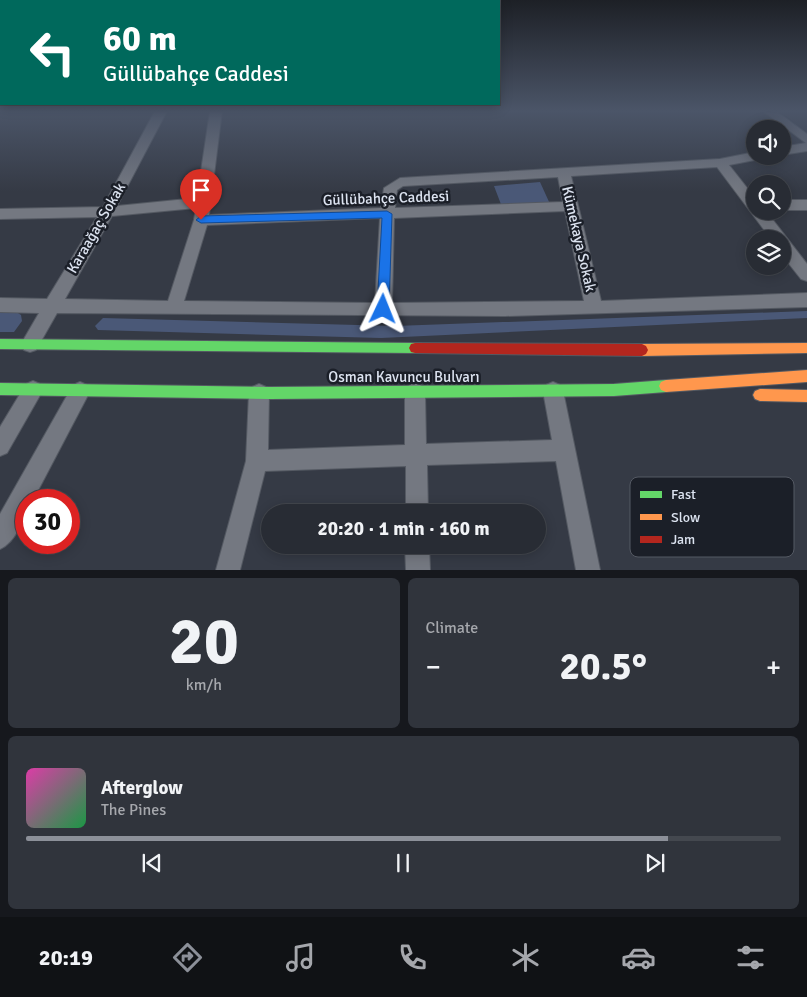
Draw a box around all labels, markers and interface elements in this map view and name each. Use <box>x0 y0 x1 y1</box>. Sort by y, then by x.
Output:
text: 60 m <box>103 17 177 60</box>
icon: left <box>20 20 85 85</box>
text: Güllübahçe Caddesi <box>103 60 289 87</box>
map controls <box>746 120 791 275</box>
button: sound <box>746 120 791 165</box>
pin <box>180 169 222 220</box>
button: search <box>746 175 791 220</box>
icon: arrive <box>187 176 215 204</box>
street label: Karaağaç Sokak <box>63 179 129 277</box>
street label: Kümekaya Sokak <box>558 184 600 294</box>
street label: Güllübahçe Caddesi <box>322 187 450 209</box>
button: layers <box>746 230 791 275</box>
position arrow <box>356 282 408 334</box>
street label: Osman Kavuncu Bulvarı <box>328 368 480 386</box>
legend <box>630 477 794 557</box>
text: Fast <box>671 486 696 503</box>
speed limit sign: 30 <box>15 489 80 554</box>
text: Slow <box>671 509 700 526</box>
text: 20:20 · 1 min · 160 m <box>317 517 490 541</box>
text: Jam <box>671 531 695 548</box>
text: 20 <box>169 602 239 682</box>
text: Climate <box>426 618 478 638</box>
text: 20.5° <box>559 643 647 690</box>
text: − <box>426 650 441 684</box>
text: + <box>766 650 781 684</box>
text: km/h <box>186 675 222 695</box>
text: Afterglow <box>101 776 183 800</box>
text: The Pines <box>101 800 166 820</box>
icon: previous <box>138 849 166 877</box>
icon: pause <box>389 849 417 877</box>
icon: next <box>641 849 669 877</box>
icon: directions <box>170 940 205 975</box>
icon: music <box>283 940 318 975</box>
icon: phone <box>395 940 430 975</box>
icon: climate <box>508 940 543 975</box>
icon: car <box>621 940 656 975</box>
icon: filters <box>733 940 768 975</box>
text: 20:19 <box>39 944 93 971</box>

